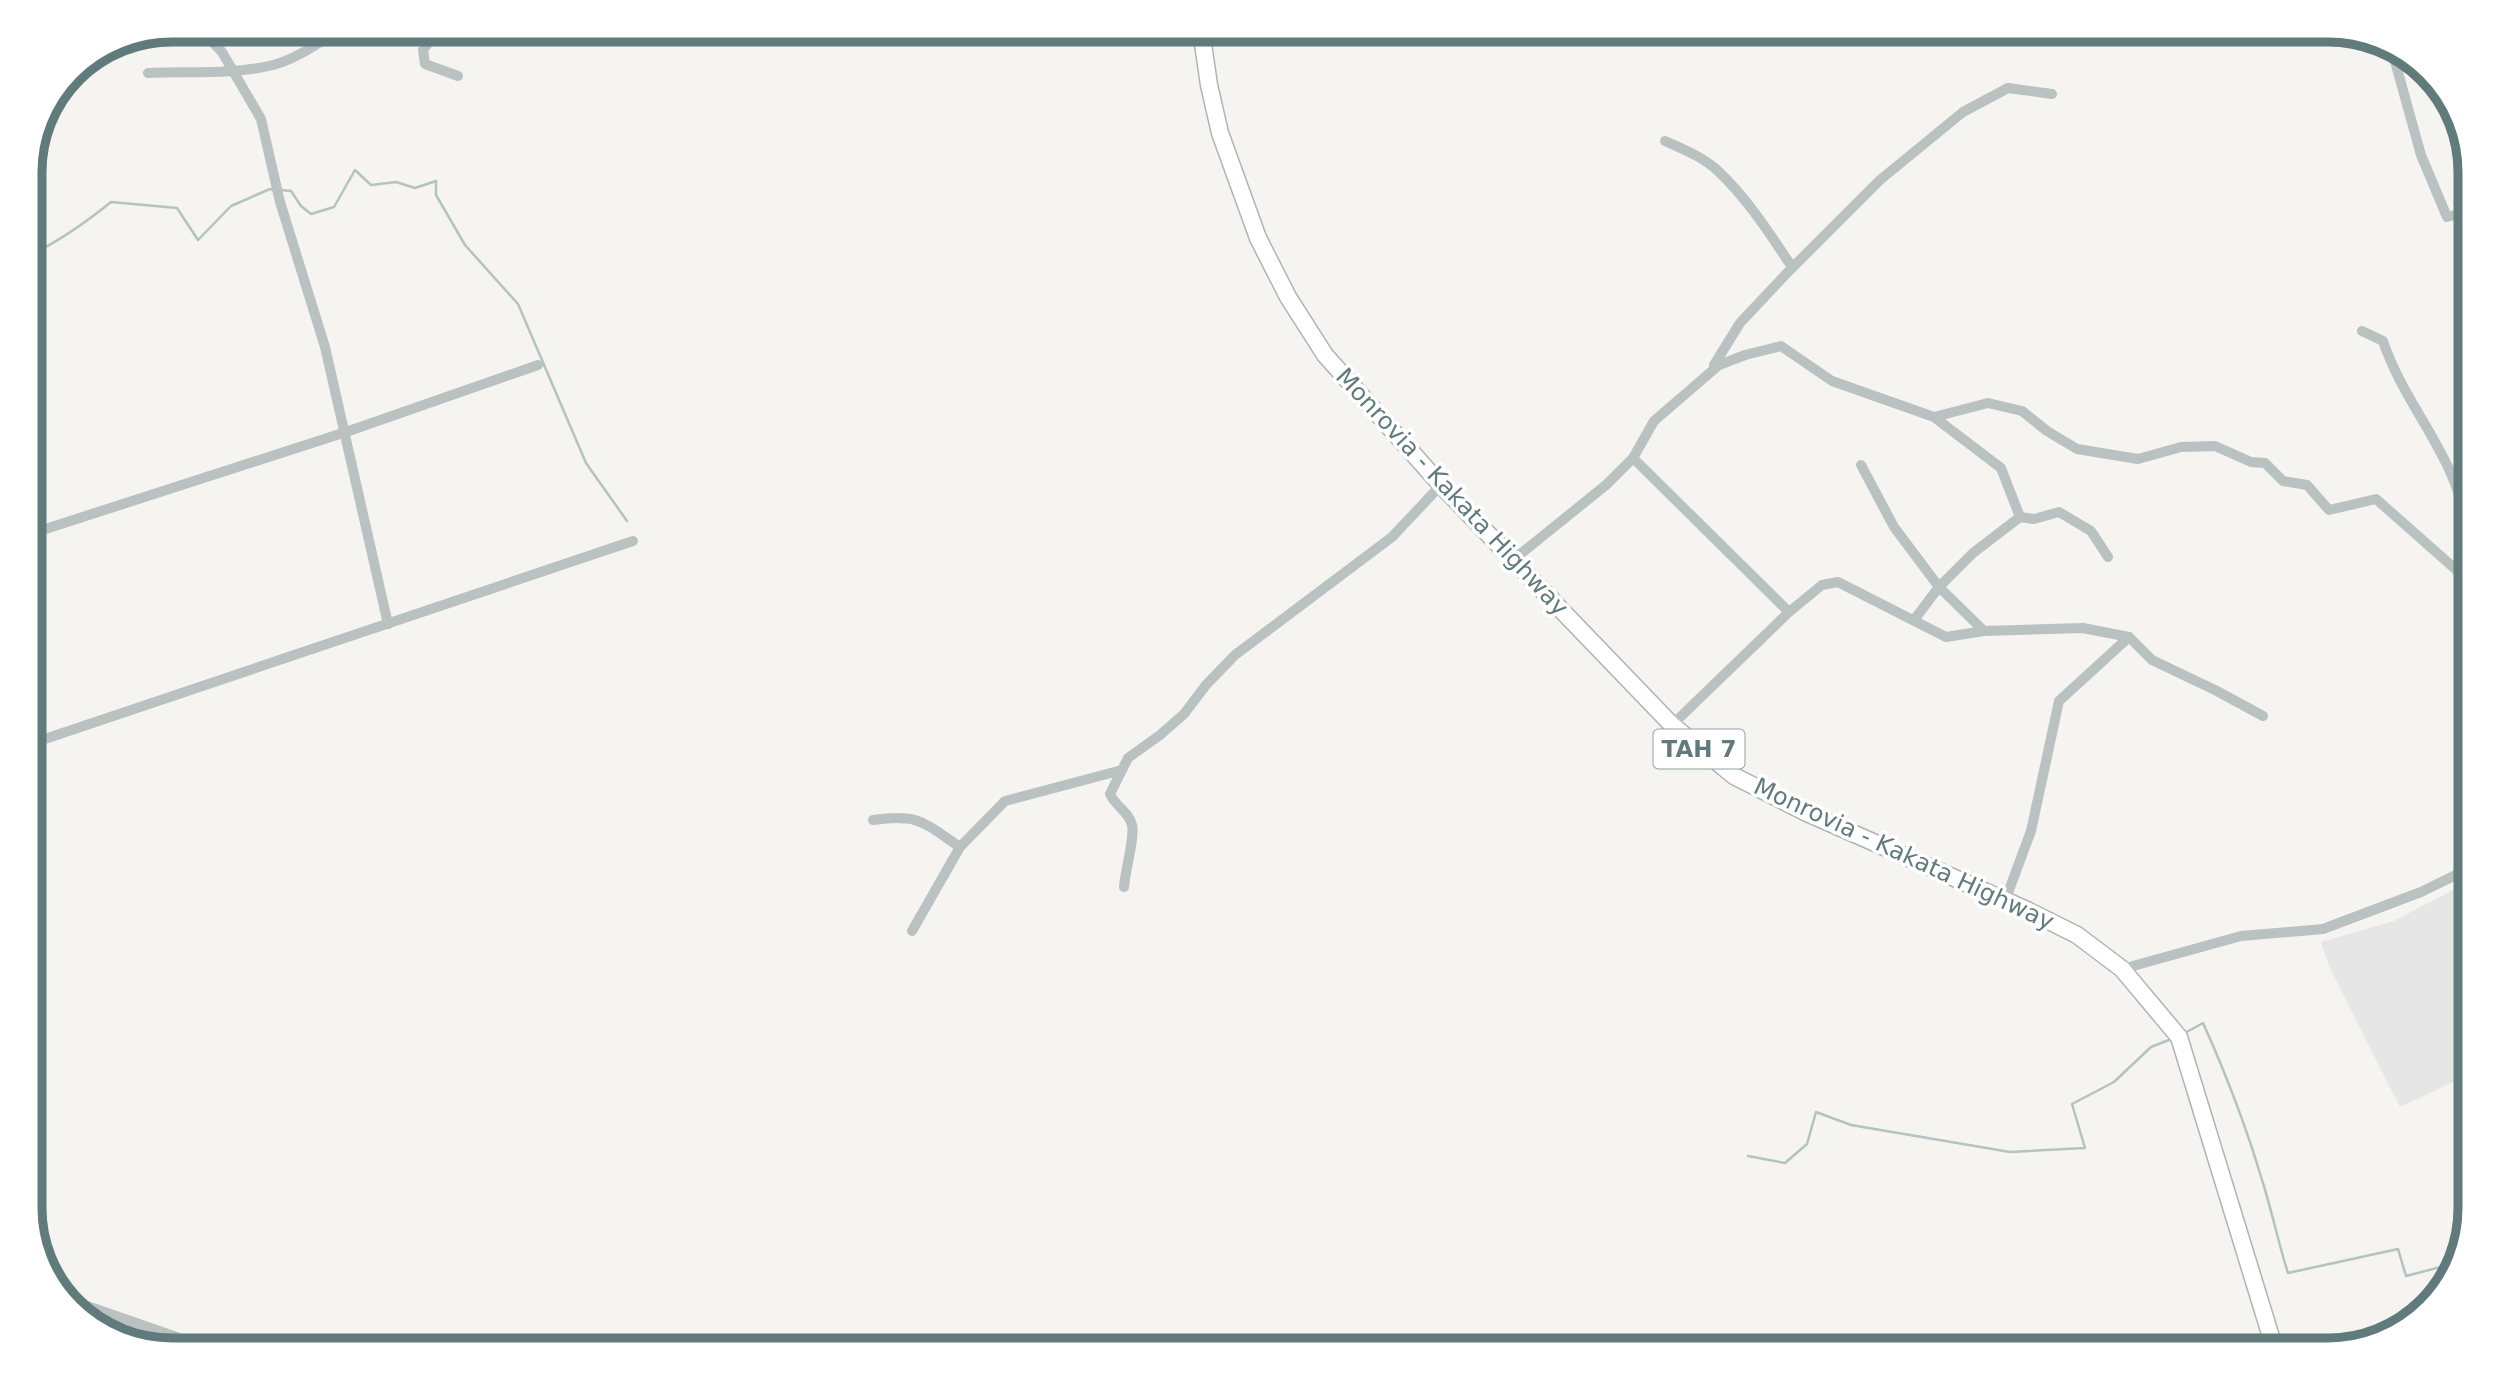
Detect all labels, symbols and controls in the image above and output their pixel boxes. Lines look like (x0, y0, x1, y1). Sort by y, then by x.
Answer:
street label: Monrovia - Kakata Highway (1330, 363, 1574, 621)
road number: TAH 7 (1654, 730, 1744, 768)
street label: Monrovia - Kakata Highway (1750, 772, 2058, 936)

